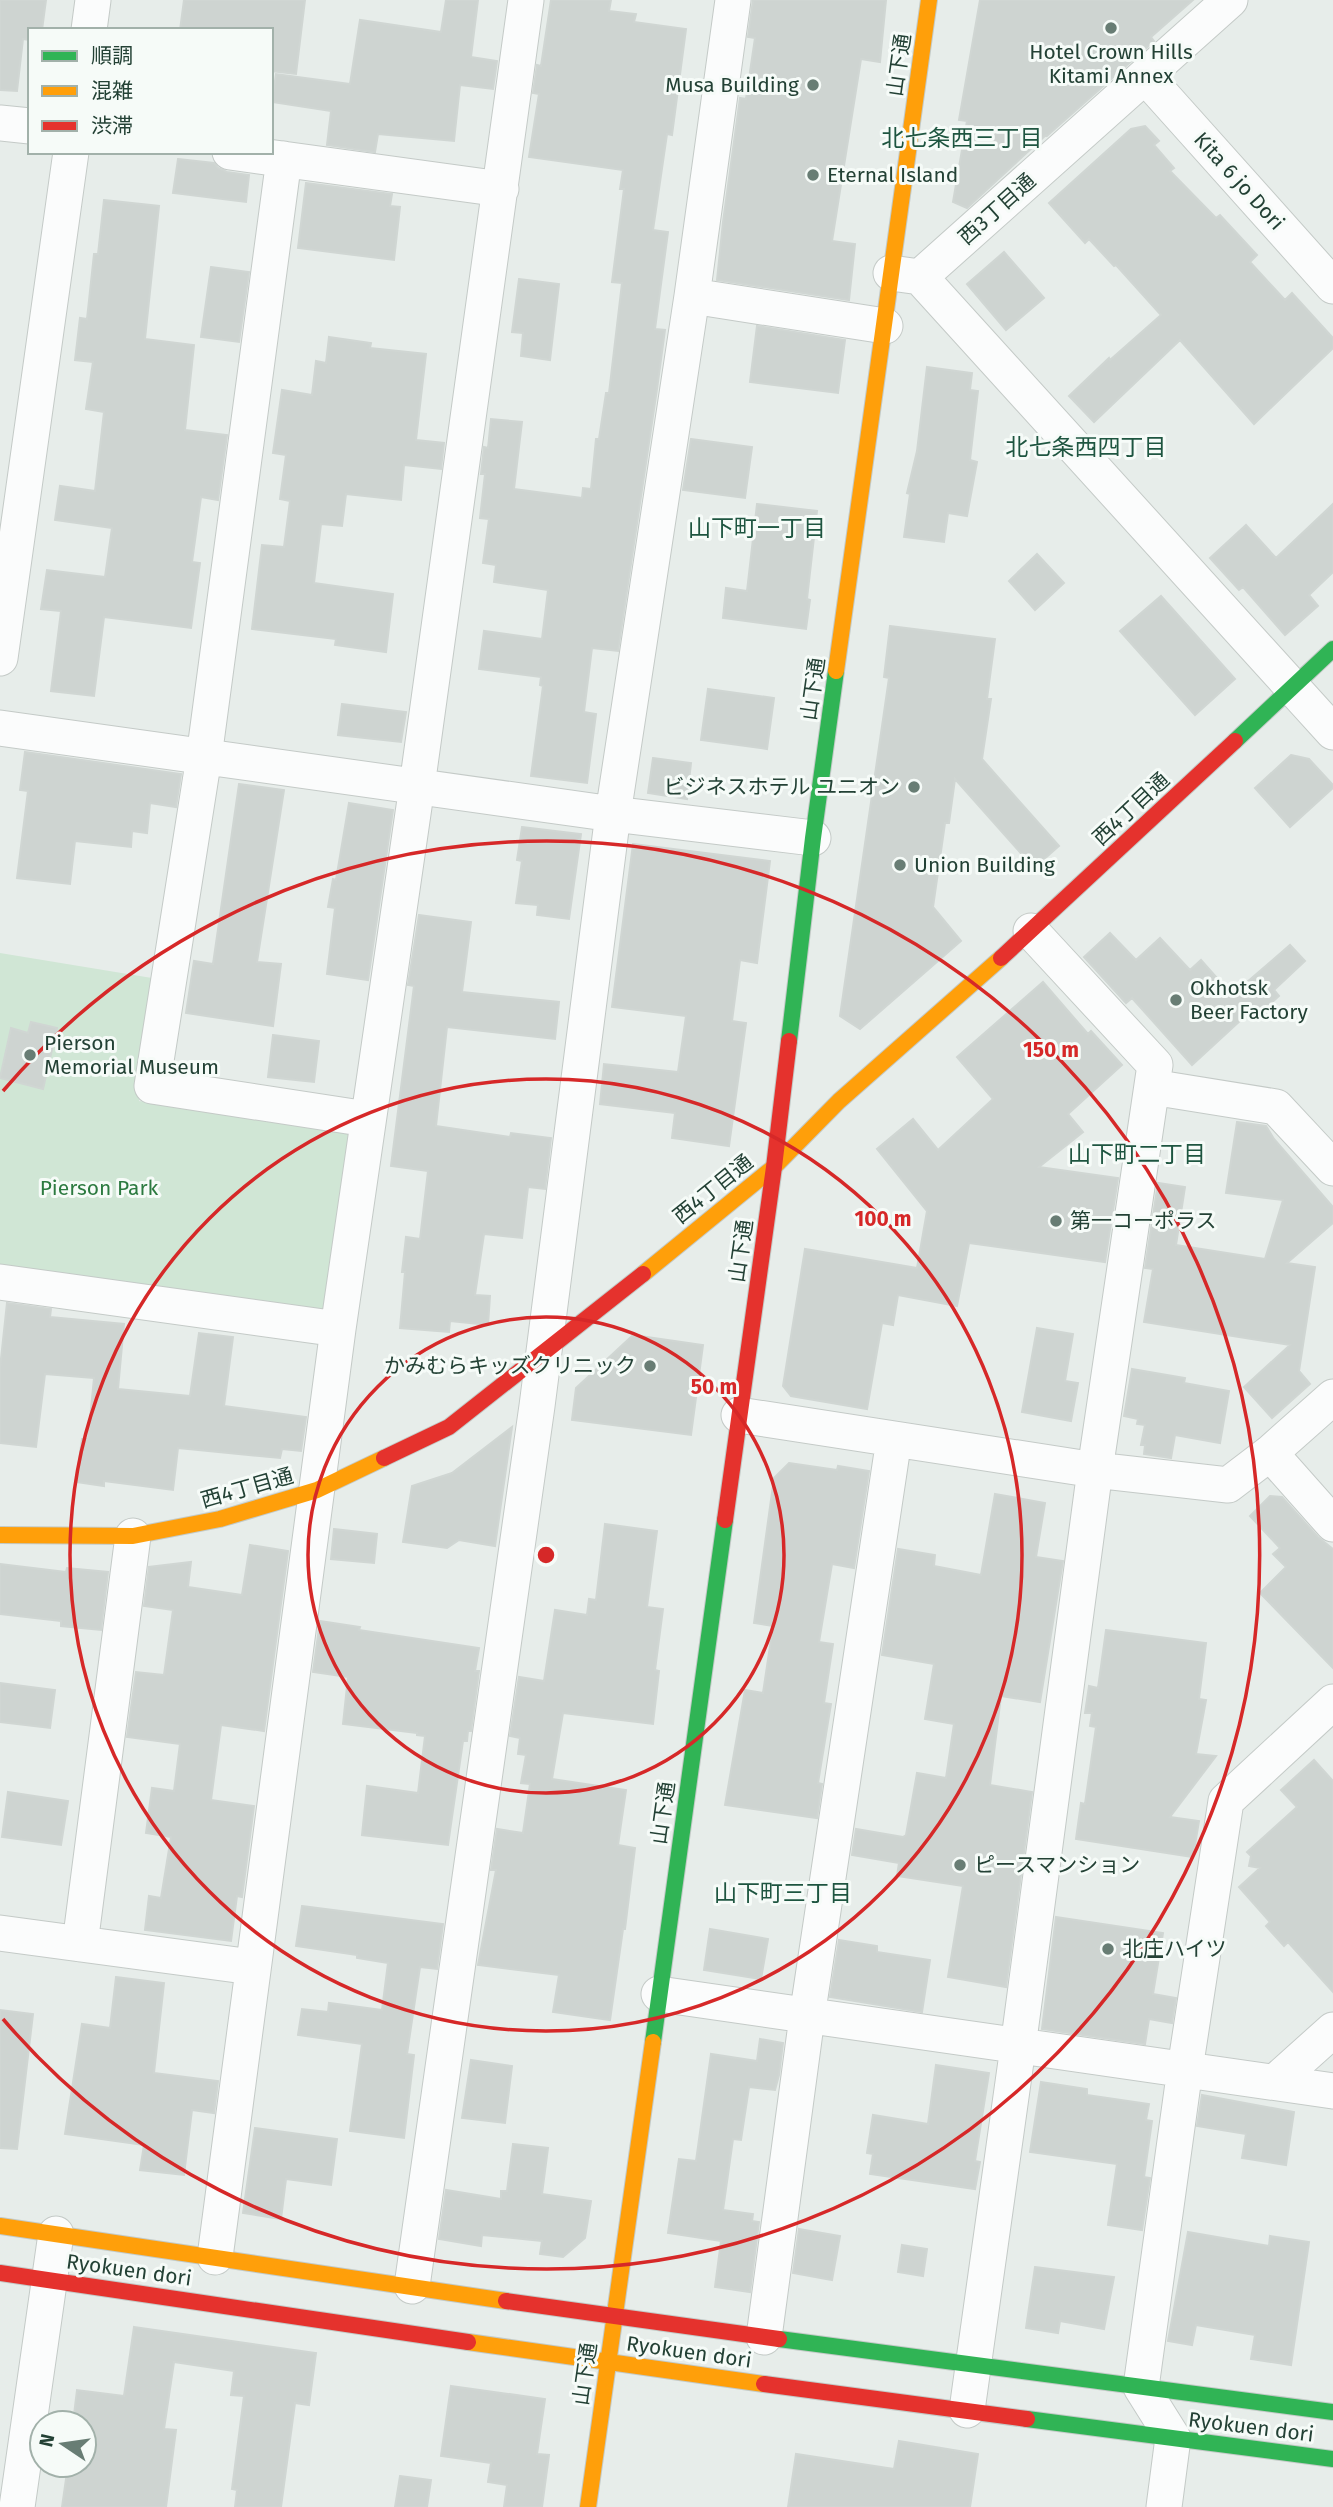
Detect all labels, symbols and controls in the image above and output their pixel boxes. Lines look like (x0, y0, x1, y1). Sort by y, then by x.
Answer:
marker: Hotel Crown Hills Kitami Annex (1103, 20, 1119, 36)
legend (28, 28, 273, 154)
street label: 山下通 (882, 32, 916, 98)
place label: Hotel Crown Hills Kitami Annex (1029, 39, 1193, 89)
text: 順調 (91, 43, 133, 69)
place label: Musa Building (665, 72, 799, 98)
marker: Musa Building (805, 77, 821, 93)
text: 混雑 (91, 78, 133, 104)
text: 渋滞 (91, 113, 133, 139)
district label: 北七条西三丁目 (882, 124, 1043, 152)
street label: Kita 6 jo Dori (1188, 127, 1290, 235)
place label: Eternal Island (827, 162, 958, 188)
marker: Eternal Island (805, 167, 821, 183)
street label: 西3丁目通 (953, 168, 1041, 250)
district label: 北七条西四丁目 (1006, 433, 1167, 461)
district label: 山下町一丁目 (688, 514, 826, 542)
street label: 山下通 (796, 656, 830, 722)
street label: 西4丁目通 (1087, 767, 1175, 851)
place label: ビジネスホテル ユニオン (663, 774, 900, 800)
marker: ビジネスホテル ユニオン (906, 779, 922, 795)
place label: Union Building (914, 852, 1055, 878)
marker: Union Building (892, 857, 908, 873)
place label: Okhotsk Beer Factory (1190, 975, 1308, 1025)
marker: Okhotsk Beer Factory (1168, 992, 1184, 1008)
place label: Pierson Memorial Museum (44, 1030, 219, 1080)
text: 150 m (1023, 1037, 1079, 1063)
marker: Pierson Memorial Museum (22, 1047, 38, 1063)
district label: 山下町二丁目 (1068, 1140, 1206, 1168)
street label: 西4丁目通 (668, 1149, 758, 1229)
park label: Pierson Park (40, 1175, 159, 1201)
text: 100 m (854, 1206, 912, 1232)
place label: 第一コーポラス (1070, 1208, 1217, 1234)
marker: 第一コーポラス (1048, 1213, 1064, 1229)
street label: 山下通 (724, 1218, 758, 1284)
place label: かみむらキッズクリニック (384, 1353, 636, 1379)
marker: かみむらキッズクリニック (642, 1358, 658, 1374)
text: 50 m (691, 1374, 737, 1400)
street label: 西4丁目通 (198, 1462, 296, 1514)
centre of rings (534, 1543, 558, 1567)
street label: 山下通 (646, 1780, 680, 1846)
place label: ピースマンション (974, 1852, 1140, 1878)
marker: ピースマンション (952, 1857, 968, 1873)
district label: 山下町三丁目 (714, 1879, 852, 1907)
place label: 北庄ハイツ (1122, 1936, 1227, 1962)
marker: 北庄ハイツ (1100, 1941, 1116, 1957)
street label: Ryokuen dori (65, 2248, 193, 2292)
street label: Ryokuen dori (625, 2330, 753, 2374)
street label: 山下通 (568, 2341, 602, 2407)
street label: Ryokuen dori (1187, 2406, 1315, 2448)
north arrow (28, 2409, 98, 2479)
text: N (34, 2432, 60, 2449)

